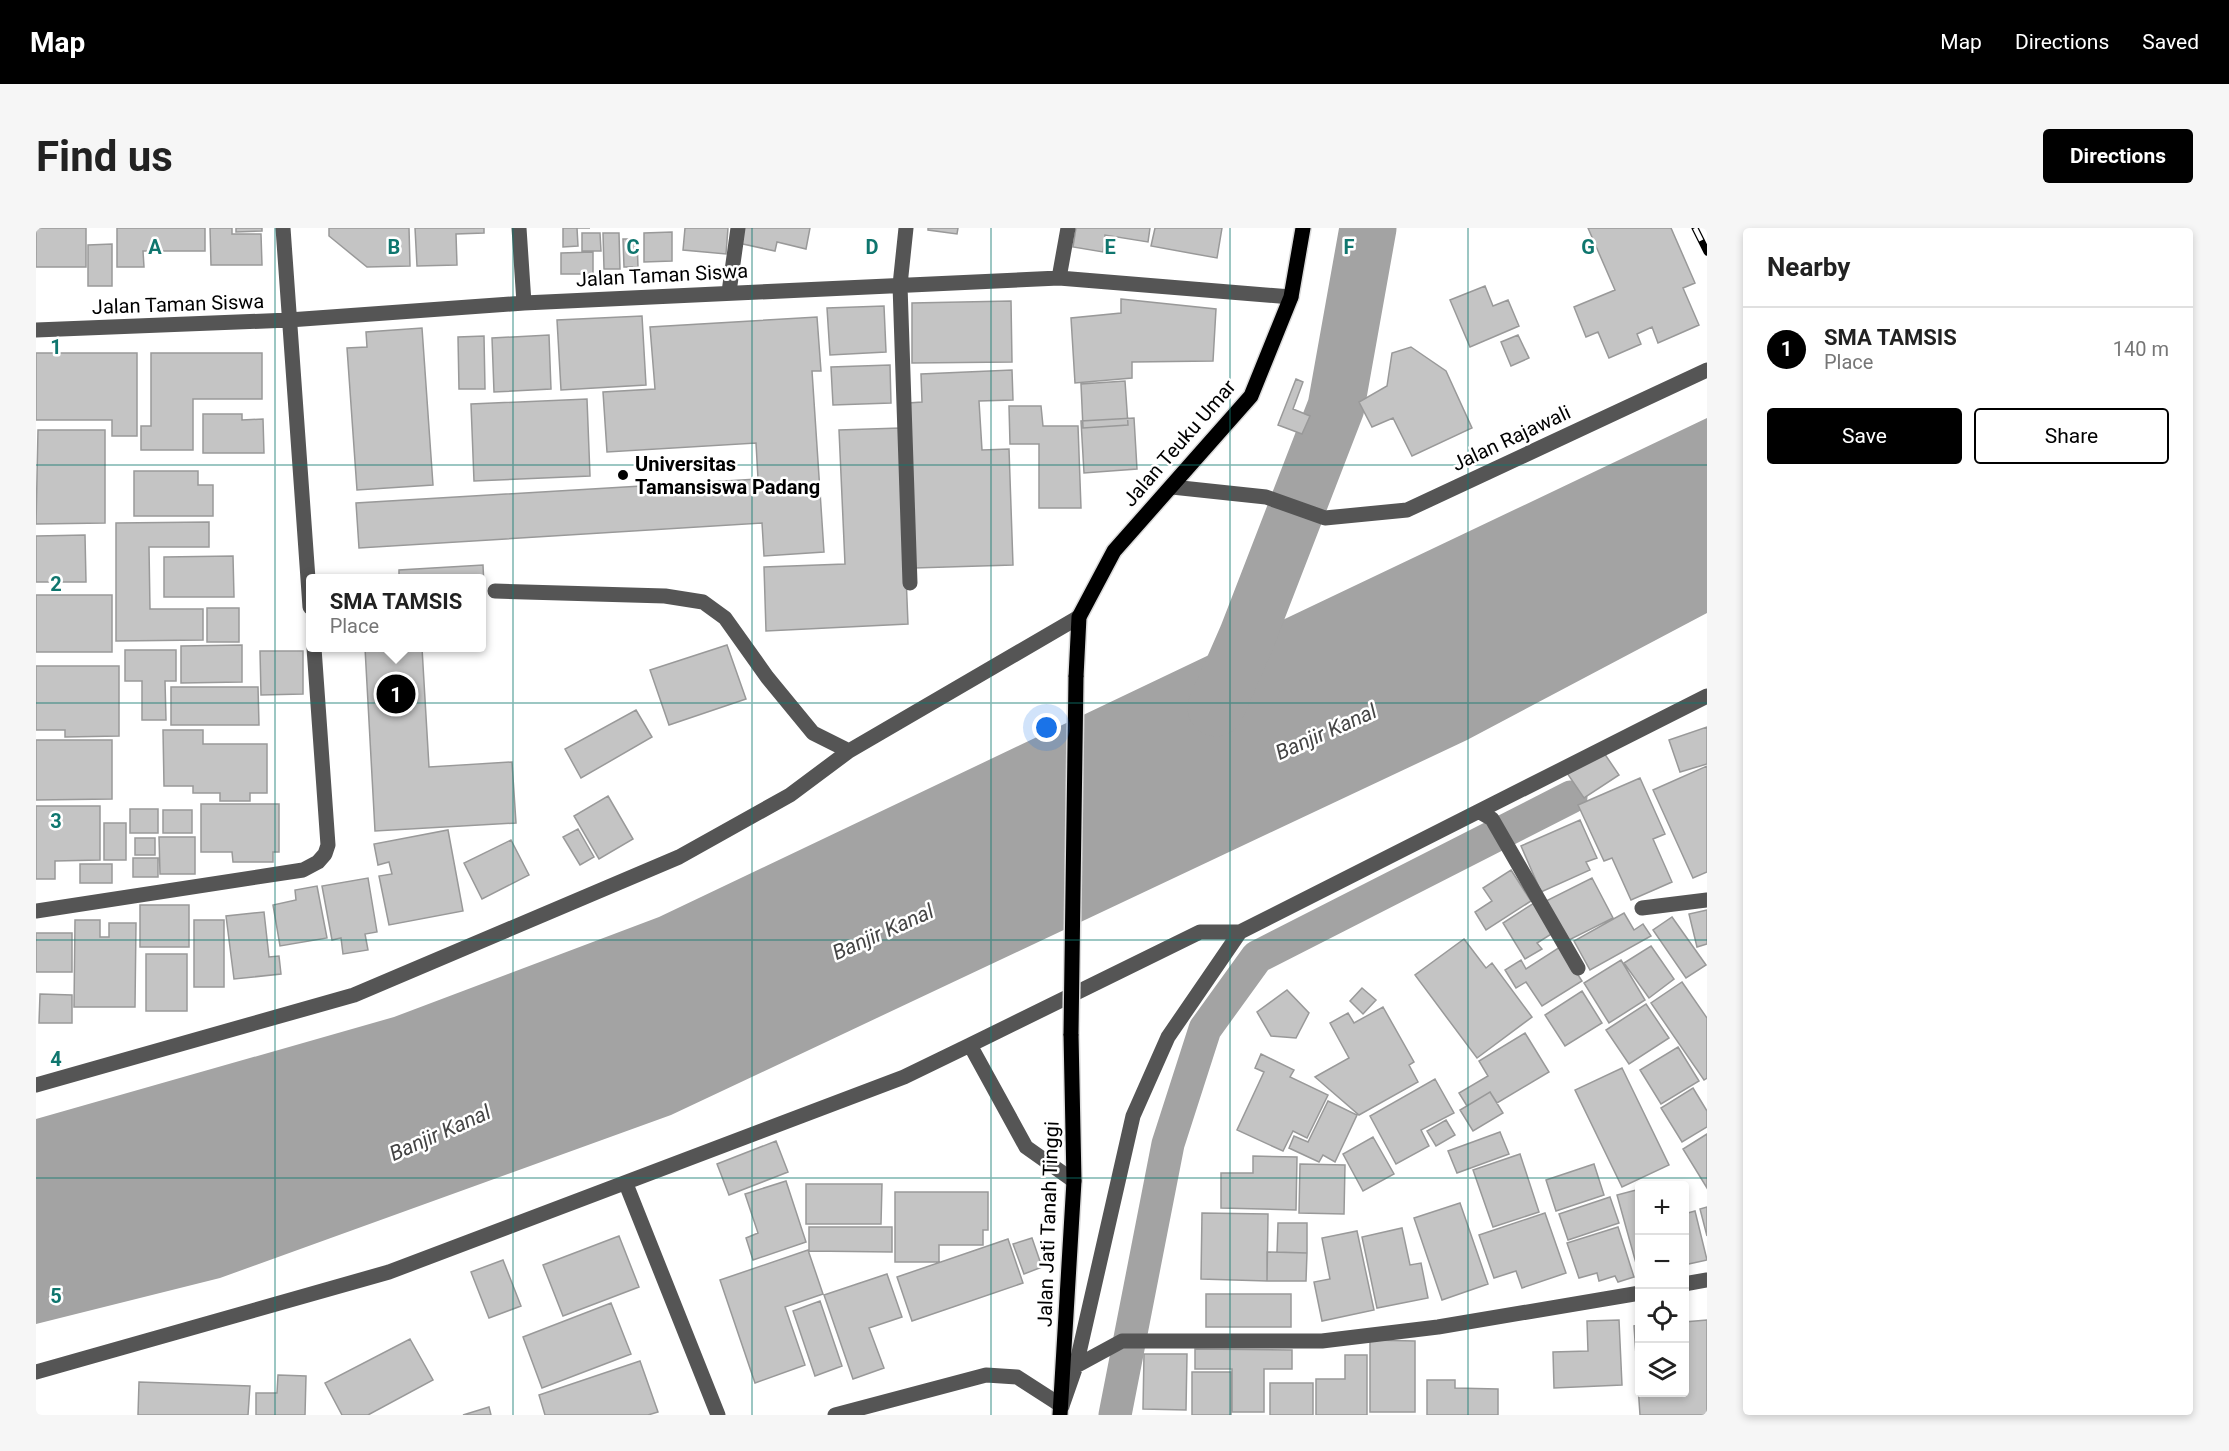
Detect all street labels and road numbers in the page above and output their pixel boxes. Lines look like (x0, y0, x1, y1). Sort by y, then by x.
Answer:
street label: Jalan Taman Siswa (575, 259, 749, 291)
street label: Jalan Taman Siswa (91, 289, 265, 319)
street label: Jalan Teuku Umar (1117, 375, 1241, 511)
street label: Jalan Rajawali (1448, 400, 1574, 476)
street label: Jalan Jati Tanah Tinggi (1032, 1121, 1064, 1327)

